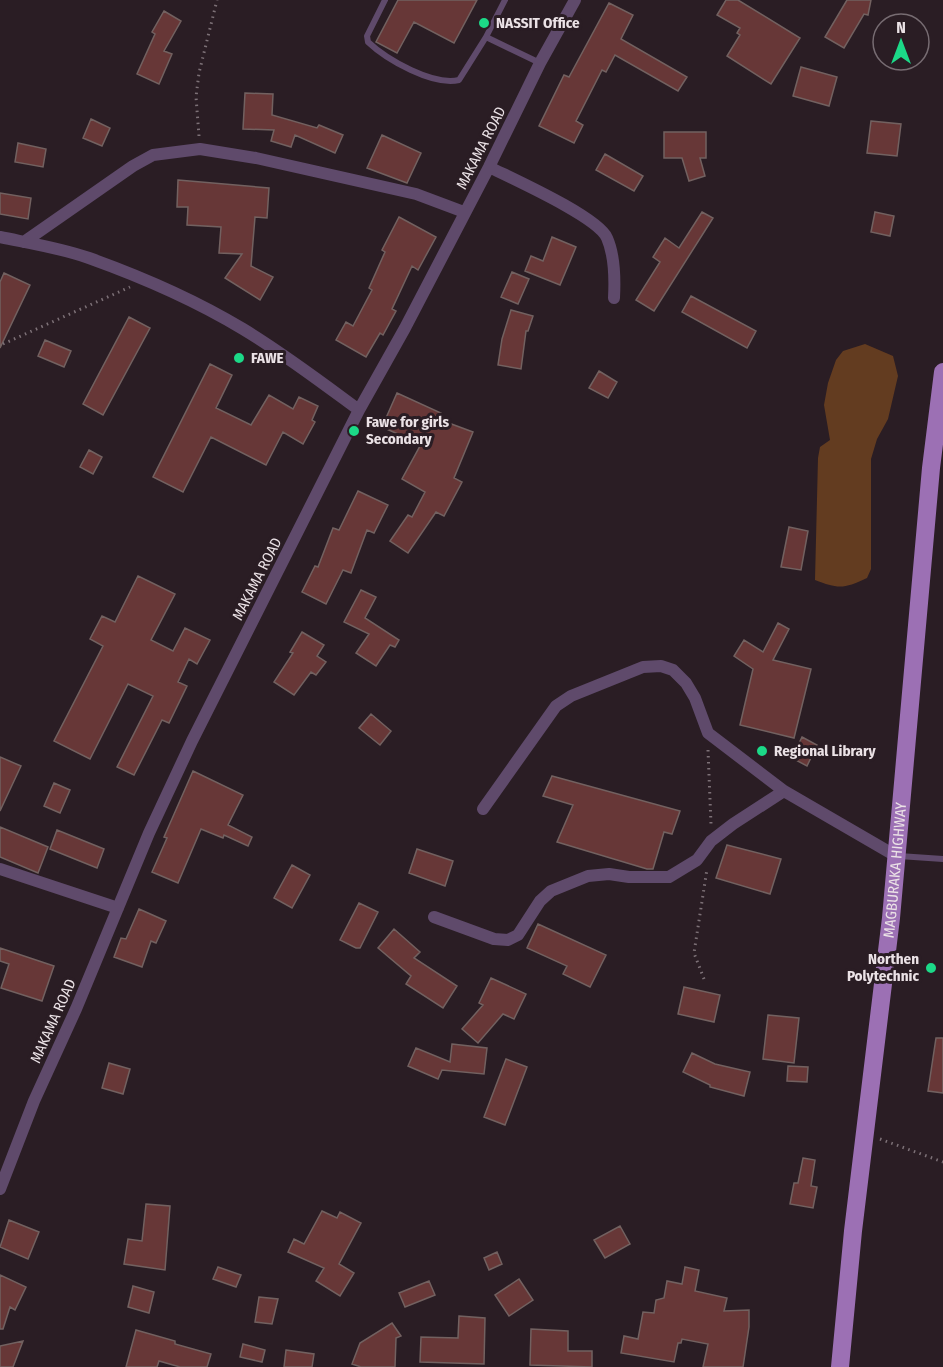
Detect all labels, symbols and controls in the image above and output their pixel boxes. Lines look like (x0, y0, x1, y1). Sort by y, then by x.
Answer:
north arrow (871, 12, 931, 72)
place label: NASSIT Office (496, 14, 580, 32)
marker: NASSIT Office (477, 16, 491, 30)
text: N (896, 18, 906, 37)
street label: MAKAMA ROAD (452, 104, 510, 192)
place label: FAWE (251, 349, 284, 367)
marker: FAWE (232, 351, 246, 365)
place label: Fawe for girls Secondary (366, 413, 449, 448)
marker: Fawe for girls Secondary (347, 424, 361, 438)
street label: MAKAMA ROAD (228, 535, 286, 623)
place label: Regional Library (774, 742, 877, 760)
marker: Regional Library (755, 744, 769, 758)
street label: MAGBURAKA HIGHWAY (880, 801, 910, 939)
place label: Northen Polytechnic (847, 950, 919, 985)
marker: Northen Polytechnic (924, 961, 938, 975)
street label: MAKAMA ROAD (26, 976, 80, 1066)

